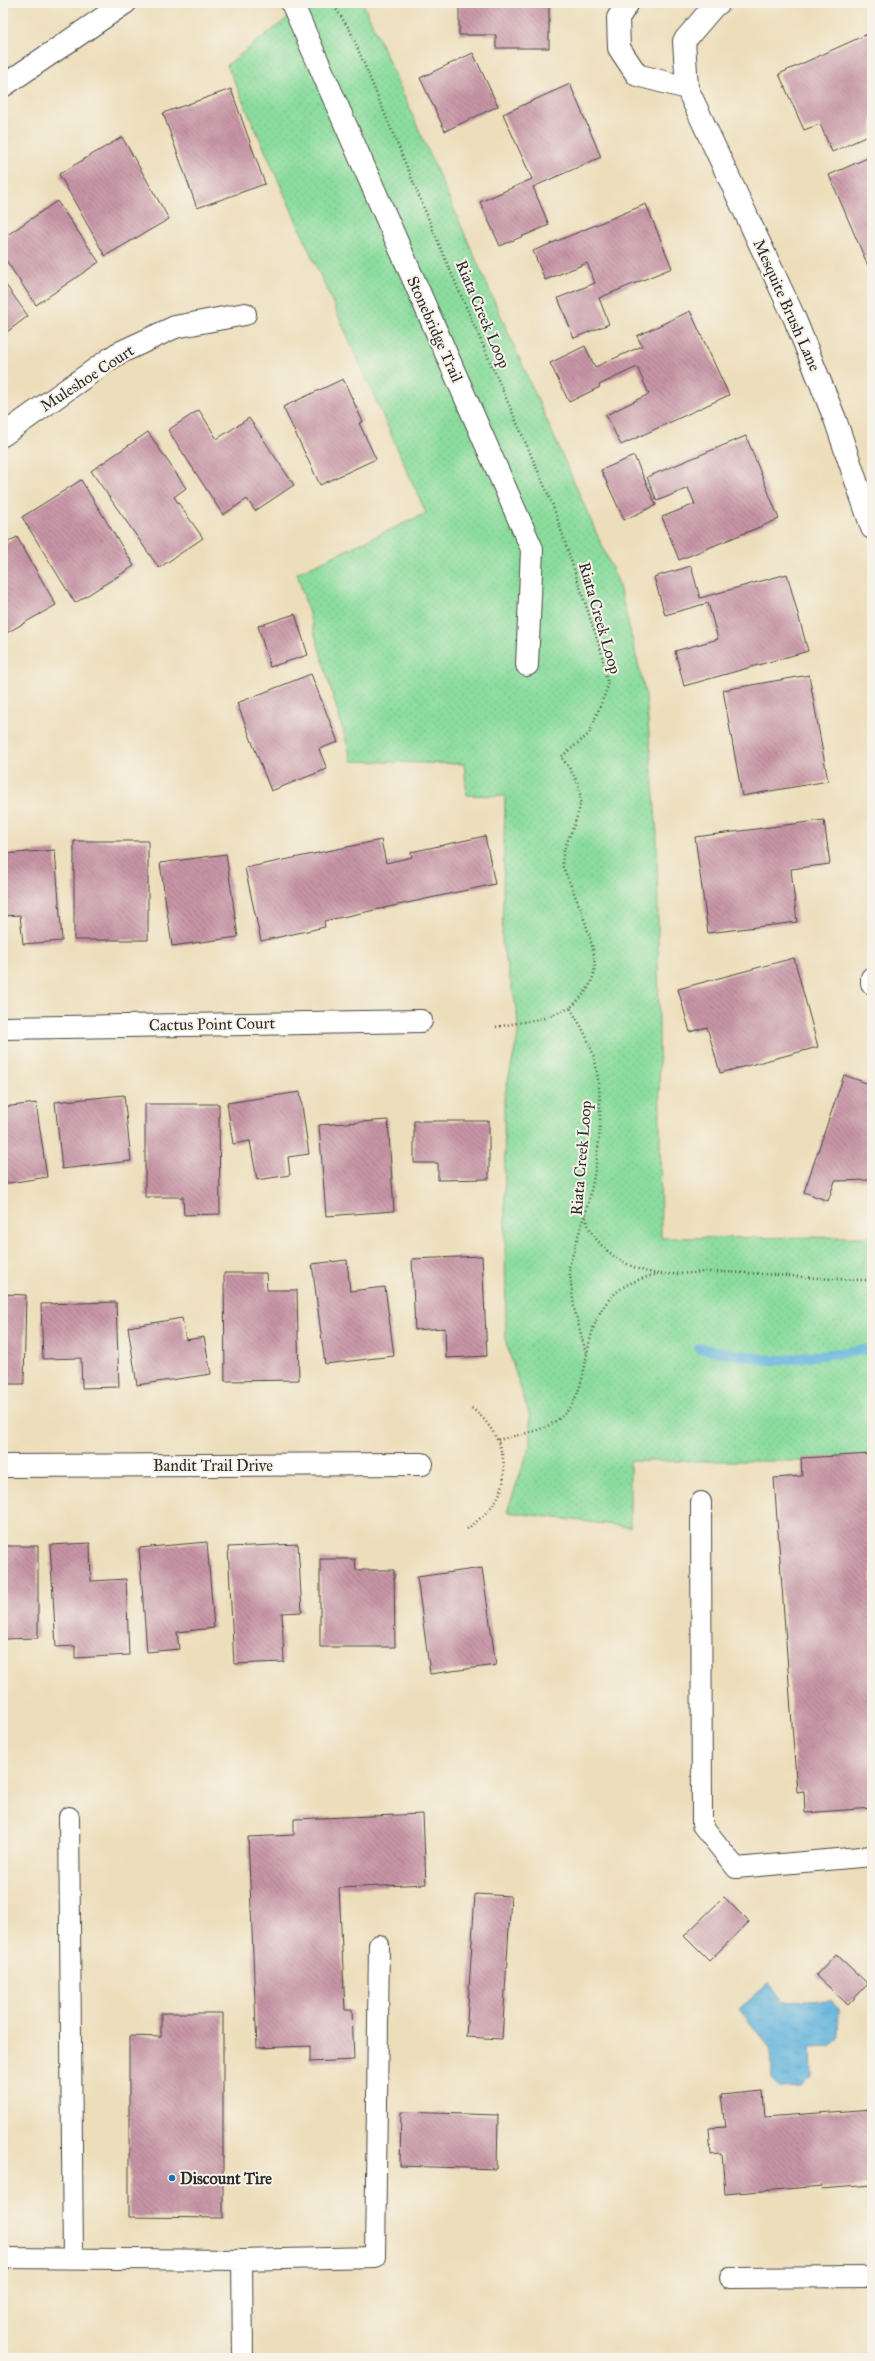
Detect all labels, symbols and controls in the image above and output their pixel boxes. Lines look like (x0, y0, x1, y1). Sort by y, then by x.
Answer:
street label: Mesquite Brush Lane (748, 236, 825, 375)
street label: Riata Creek Loop (452, 257, 514, 371)
street label: Stonebridge Trail (402, 273, 467, 386)
street label: Muleshoe Court (37, 340, 138, 415)
street label: Riata Creek Loop (575, 560, 625, 676)
street label: Cactus Point Court (149, 1013, 276, 1035)
street label: Riata Creek Loop (567, 1100, 595, 1216)
street label: Bandit Trail Drive (153, 1456, 273, 1475)
place label: Discount Tire (180, 2169, 272, 2188)
marker: Discount Tire (167, 2173, 177, 2183)

